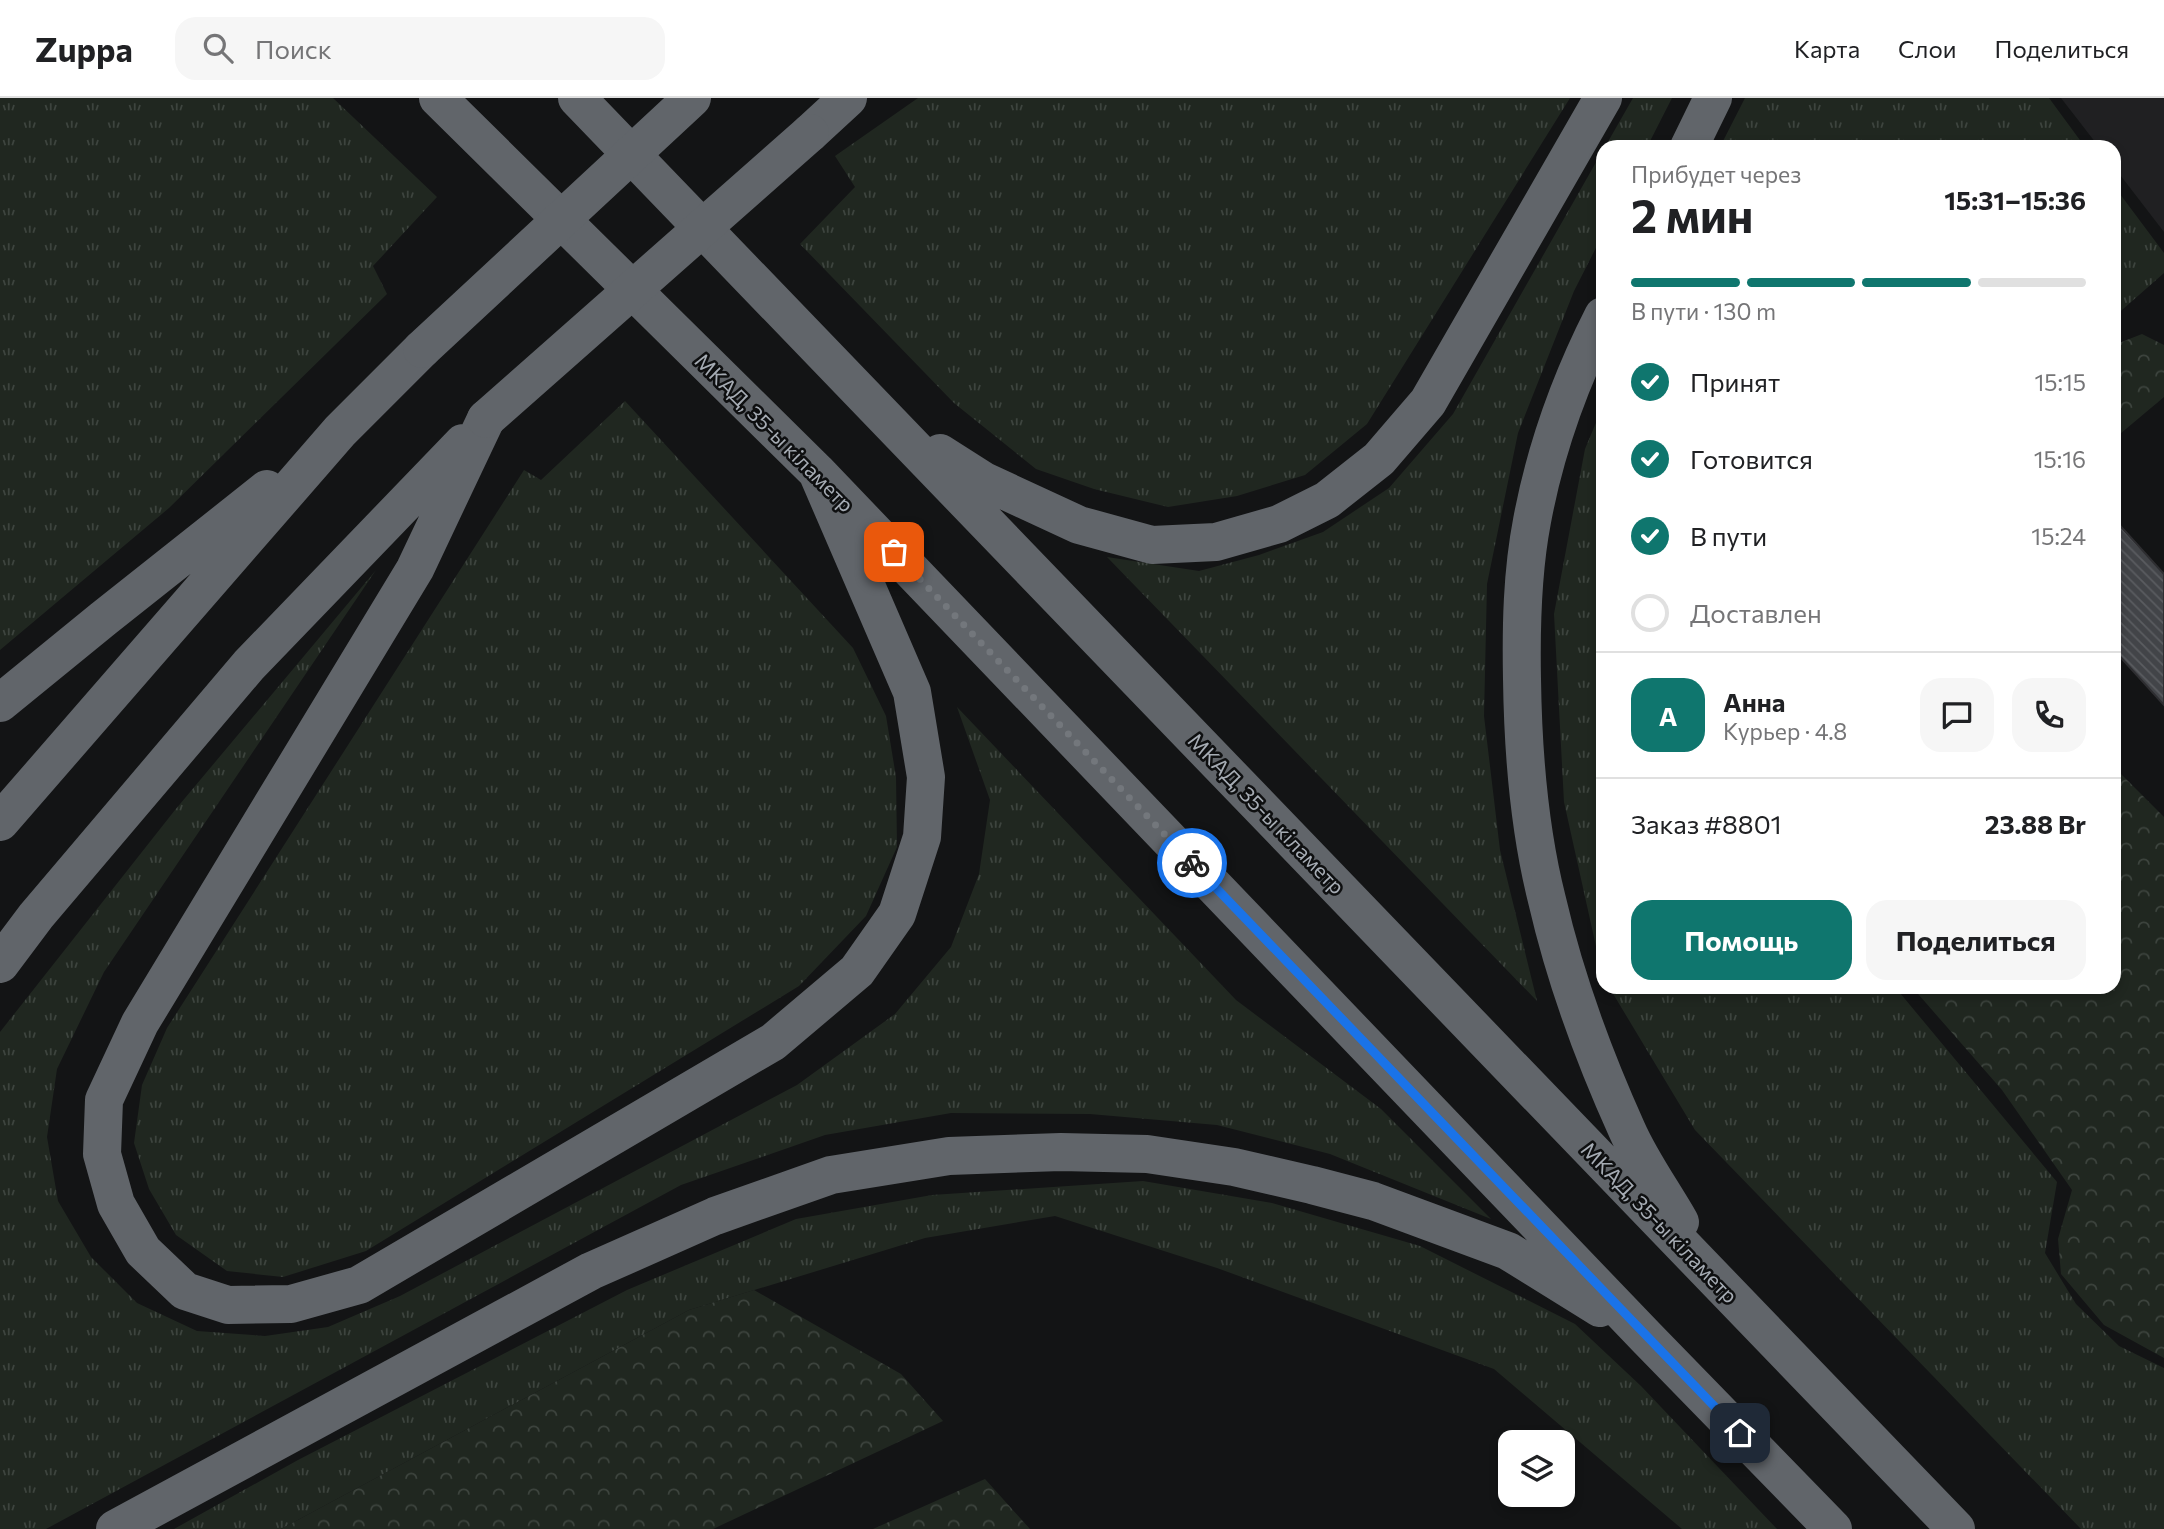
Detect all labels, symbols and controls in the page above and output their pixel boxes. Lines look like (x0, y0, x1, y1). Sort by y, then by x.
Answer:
search box (175, 17, 665, 80)
text: Zuppa (35, 28, 133, 69)
icon: search (199, 29, 237, 67)
text: Поиск (255, 33, 332, 64)
text: Карта (1794, 34, 1860, 63)
text: Слои (1898, 34, 1956, 63)
text: Поделиться (1994, 34, 2129, 63)
text: Прибудет через (1631, 160, 1801, 188)
text: 15:31–15:36 (1944, 184, 2086, 215)
text: 2 мин (1631, 186, 1753, 242)
text: В пути · 130 m (1631, 297, 1776, 325)
street label: МКАД, 35-ы кіламетр (691, 348, 859, 516)
icon: check (1631, 363, 1669, 401)
text: Принят (1690, 366, 1780, 397)
text: 15:15 (2034, 368, 2086, 396)
icon: check (1631, 440, 1669, 478)
text: Готовится (1690, 443, 1813, 474)
text: 15:16 (2034, 445, 2086, 473)
icon: check (1631, 517, 1669, 555)
text: В пути (1690, 520, 1767, 551)
pin (864, 522, 924, 582)
text: 15:24 (2031, 522, 2086, 550)
icon: bag (875, 533, 913, 571)
text: Доставлен (1690, 597, 1822, 628)
button: chat (1920, 678, 1994, 752)
button: phone (2012, 678, 2086, 752)
text: Анна (1723, 686, 1785, 717)
text: А (1659, 700, 1677, 731)
text: Курьер · 4.8 (1723, 717, 1847, 745)
street label: МКАД, 35-ы кіламетр (1184, 727, 1350, 899)
text: Заказ #8801 (1631, 808, 1782, 839)
text: 23.88 Br (1985, 808, 2086, 839)
courier (1157, 828, 1227, 898)
icon: bike (1173, 844, 1211, 882)
button: Помощь (1631, 900, 1852, 980)
button: Поделиться (1866, 900, 2086, 980)
street label: МКАД, 35-ы кіламетр (1577, 1136, 1743, 1308)
pin (1710, 1403, 1770, 1463)
icon: home (1721, 1414, 1759, 1452)
map controls (1498, 1430, 1575, 1507)
button: layers (1498, 1430, 1575, 1507)

